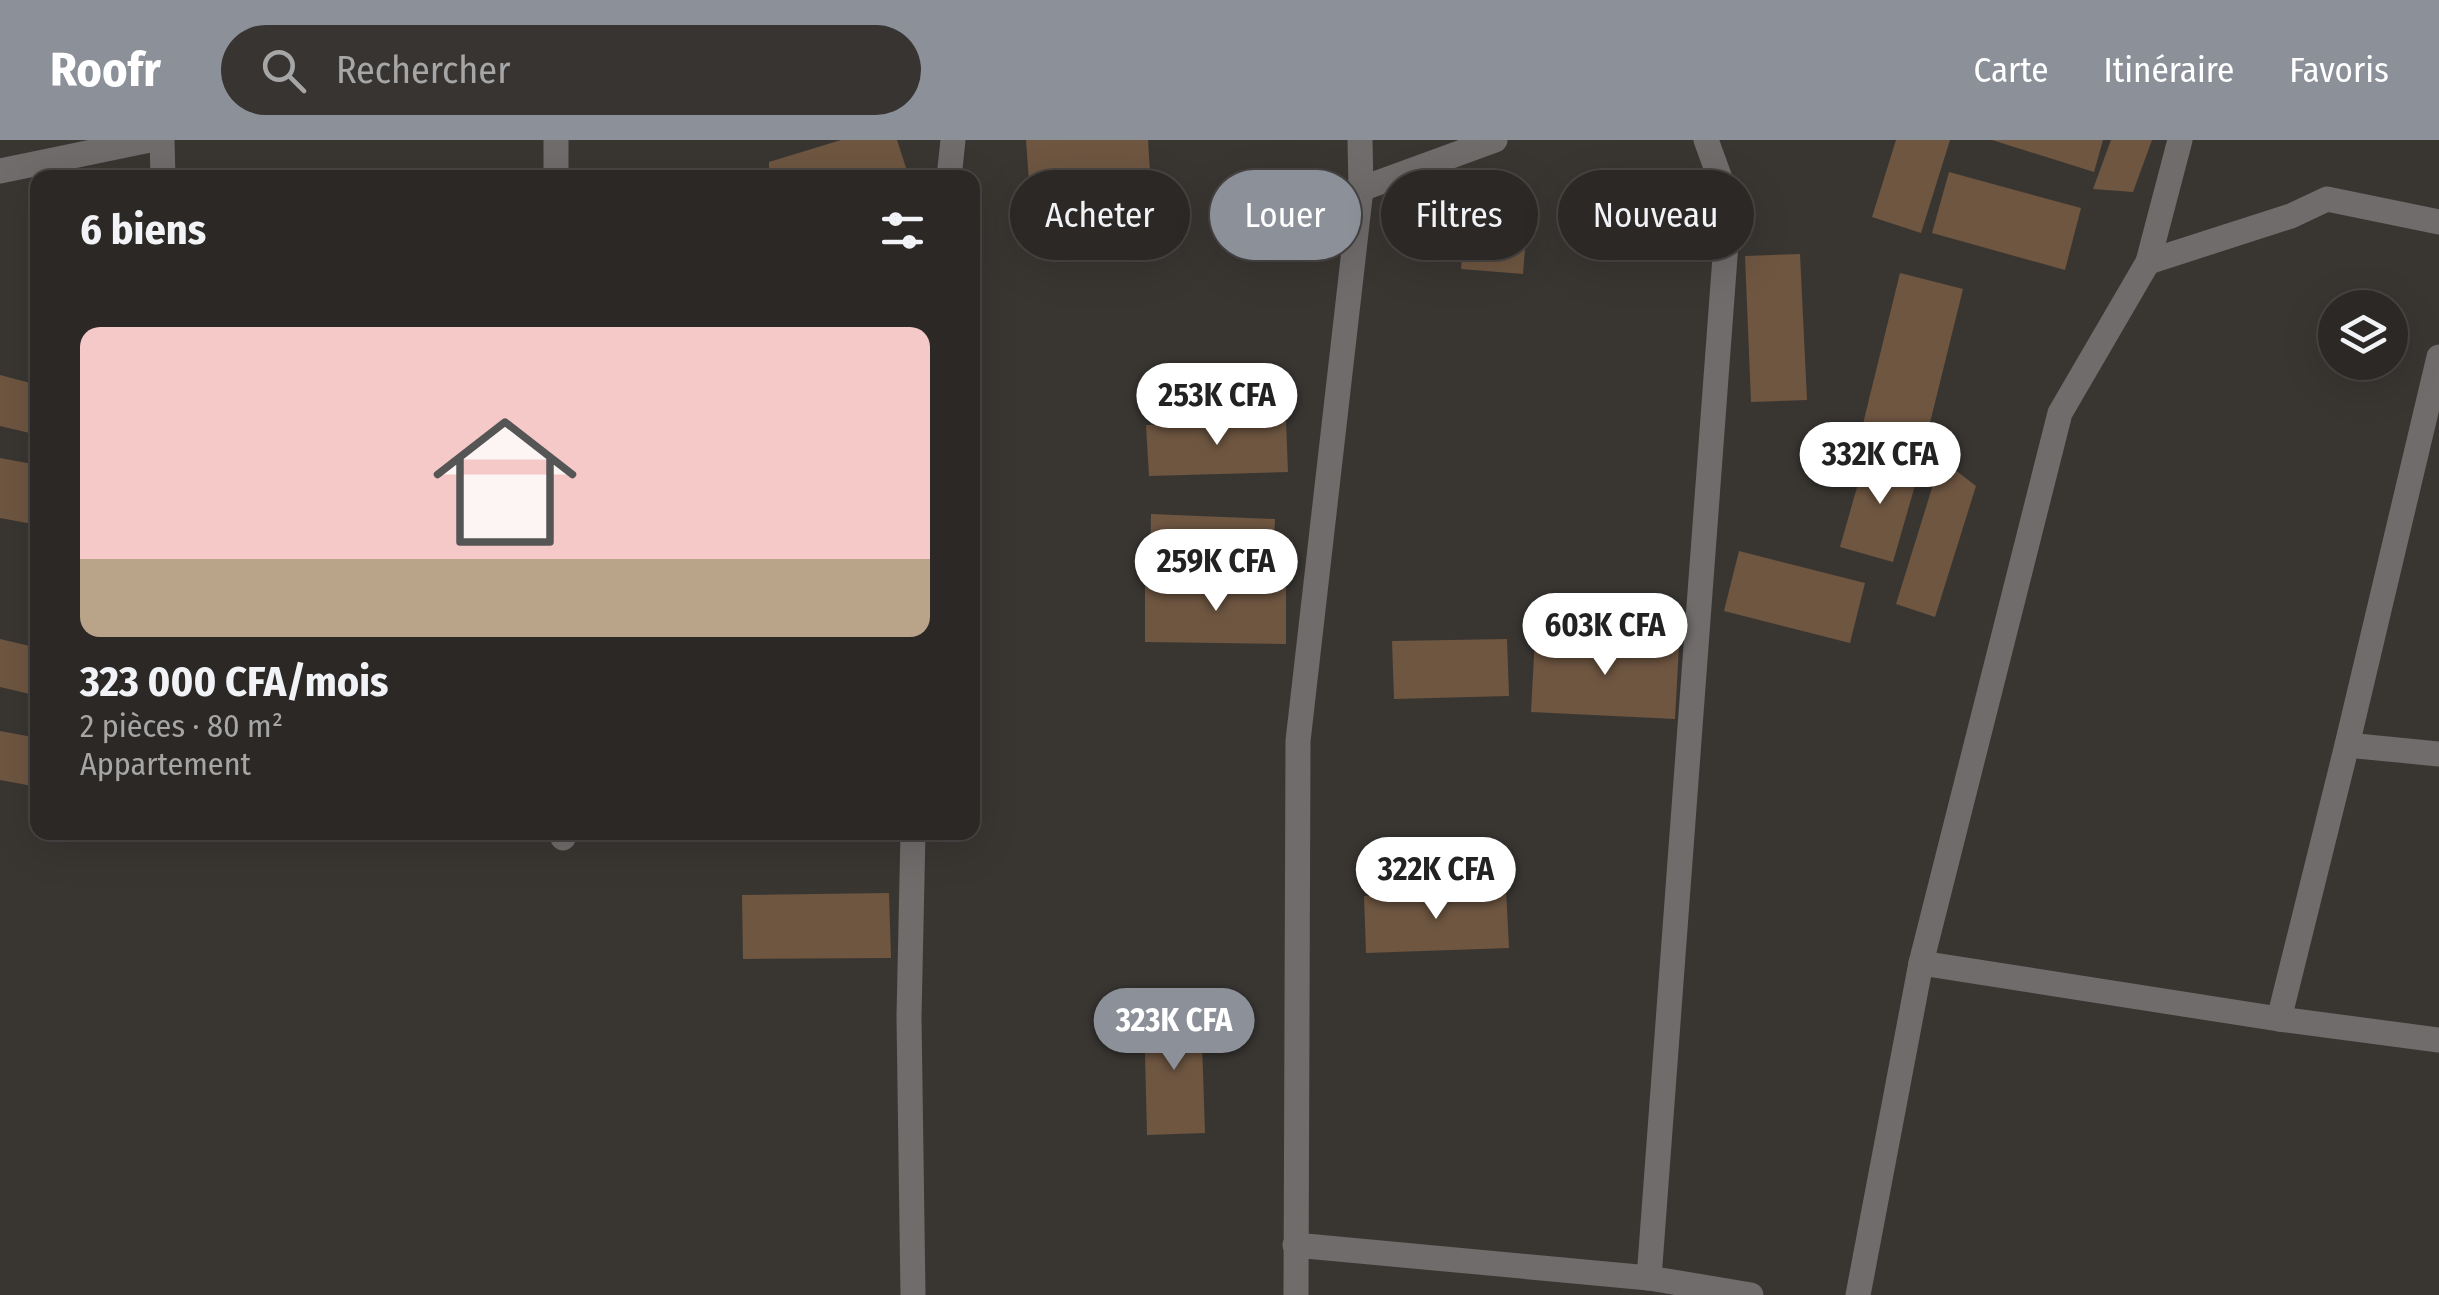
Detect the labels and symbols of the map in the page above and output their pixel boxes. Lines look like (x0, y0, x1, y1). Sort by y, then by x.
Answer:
pin: 253K CFA (1114, 363, 1320, 448)
pin: 332K CFA (1777, 422, 1983, 507)
pin: 259K CFA (1113, 529, 1319, 614)
pin: 603K CFA (1502, 593, 1708, 678)
pin: 322K CFA (1333, 837, 1539, 922)
pin: 323K CFA (1071, 988, 1277, 1073)

